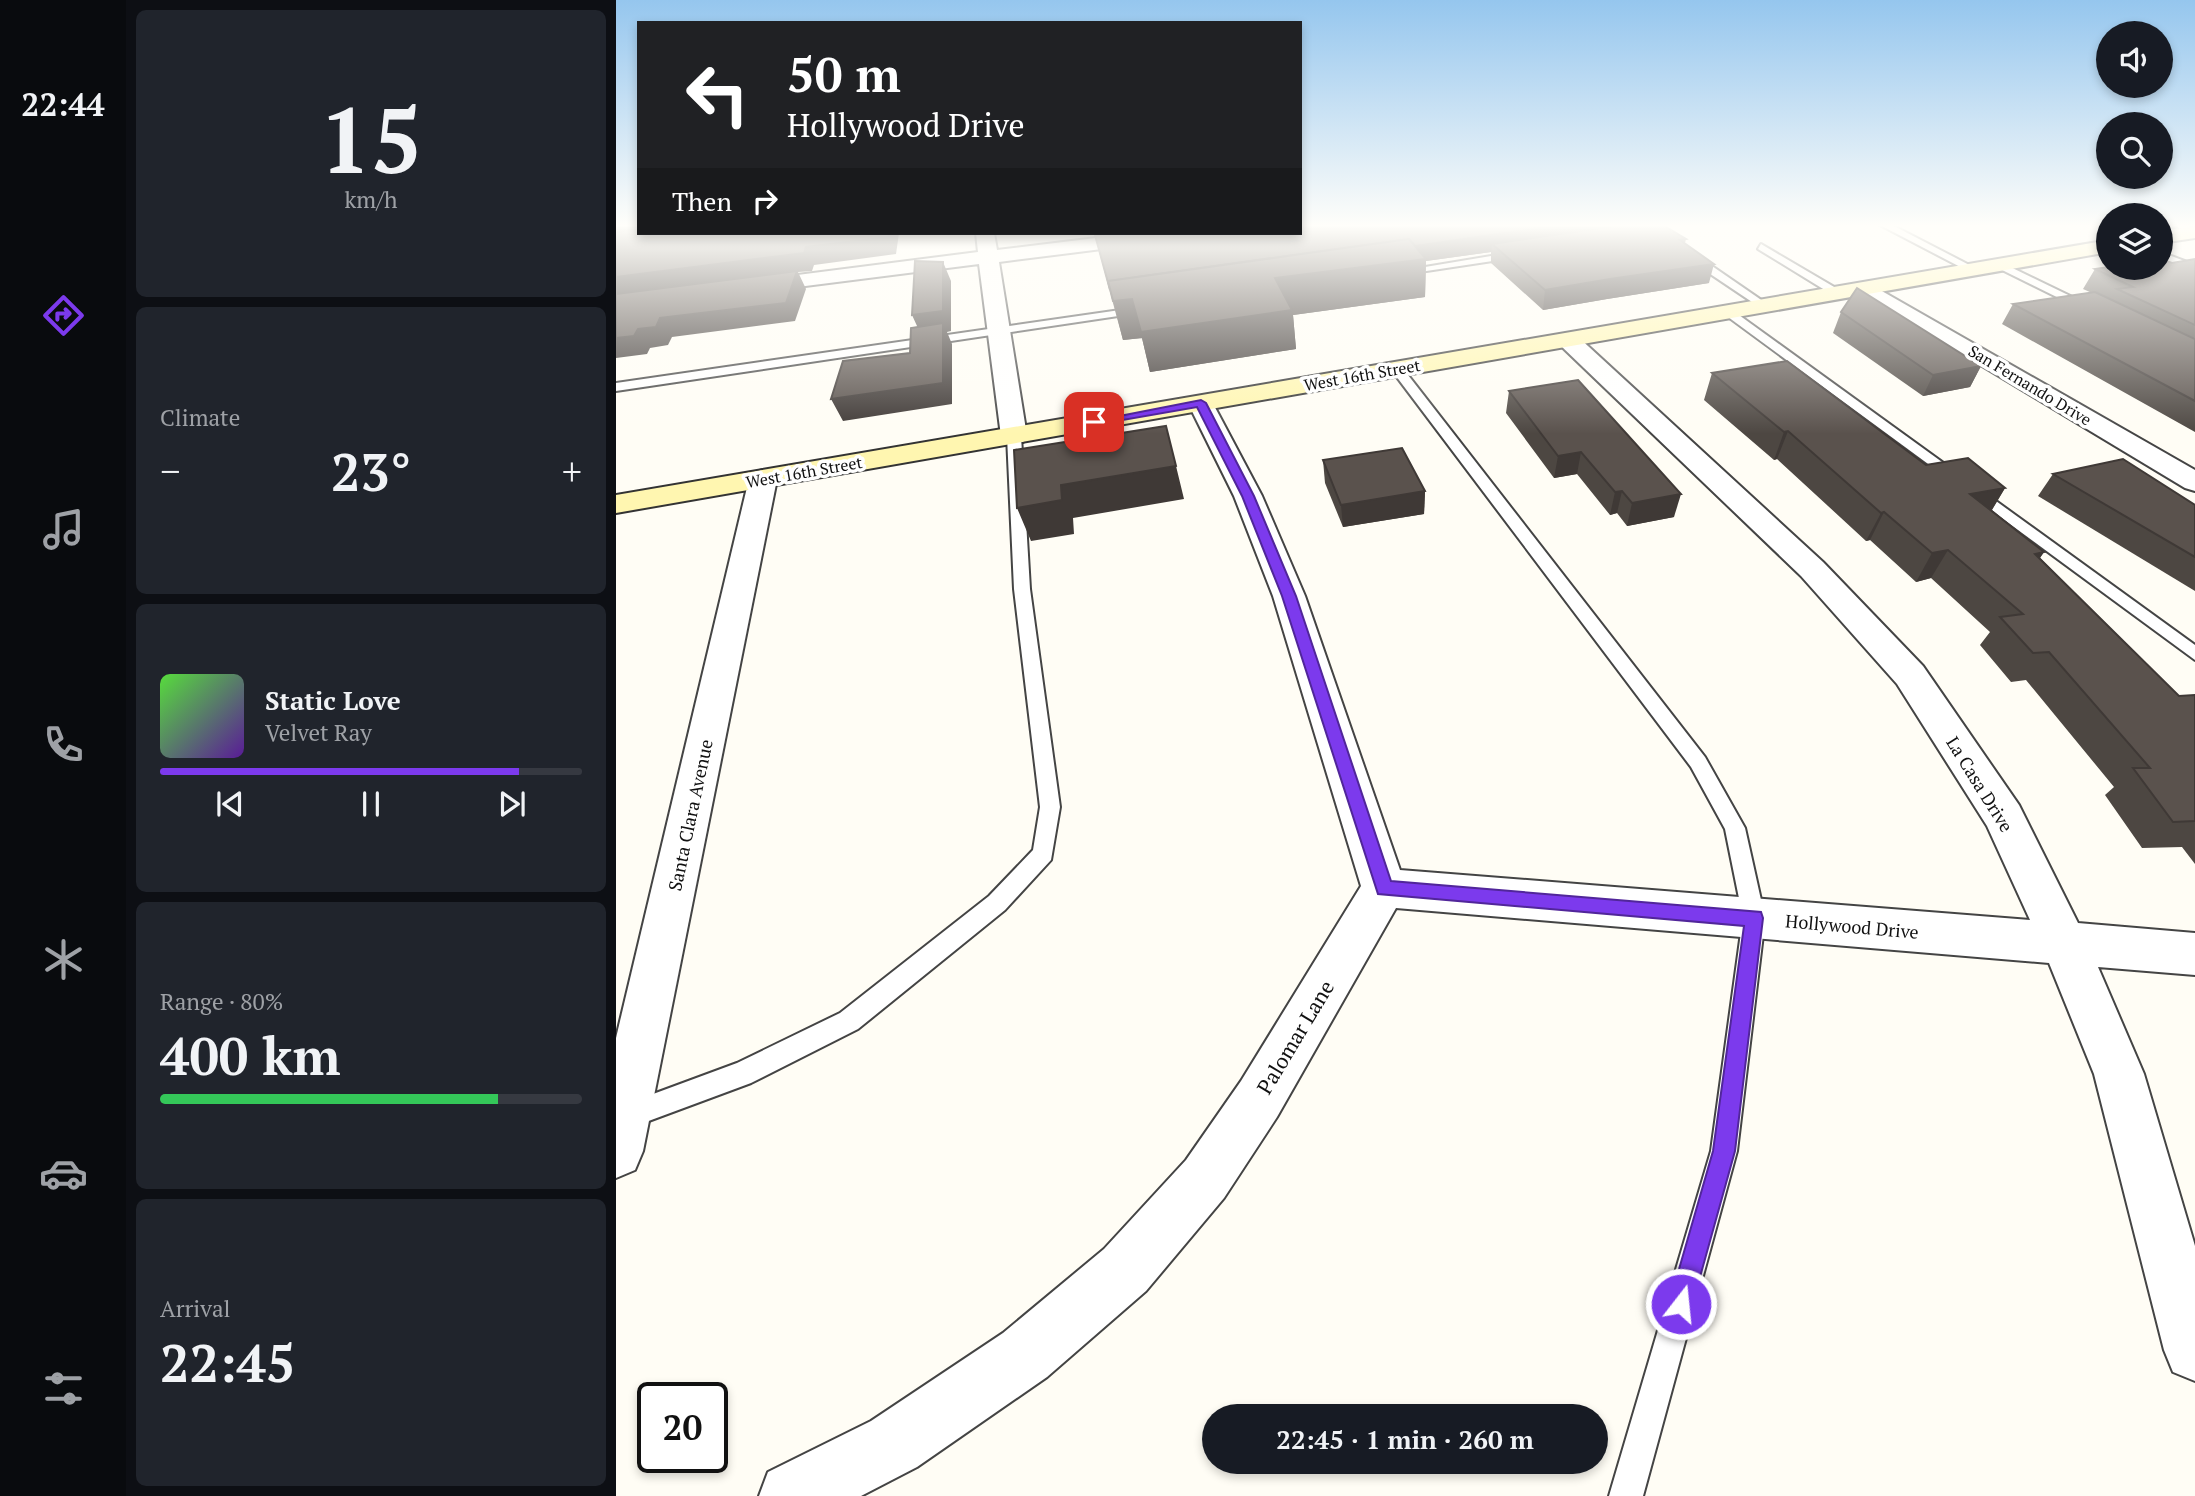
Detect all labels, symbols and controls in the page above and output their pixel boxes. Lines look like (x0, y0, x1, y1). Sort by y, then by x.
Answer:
map controls (2096, 21, 2173, 280)
button: sound (2096, 21, 2173, 98)
text: 50 m (787, 41, 901, 106)
icon: left (672, 49, 763, 140)
text: 15 (320, 78, 422, 199)
text: 22:44 (21, 83, 105, 125)
text: Hollywood Drive (787, 104, 1025, 146)
button: search (2096, 112, 2173, 189)
icon: right (746, 182, 784, 220)
text: km/h (344, 184, 398, 215)
text: Then (672, 184, 732, 218)
button: layers (2096, 203, 2173, 280)
icon: directions (39, 291, 88, 340)
street label: San Fernando Drive (1964, 340, 2096, 430)
street label: West 16th Street (1302, 354, 1422, 396)
pin (1064, 392, 1124, 452)
text: Climate (160, 402, 240, 433)
icon: arrive (1075, 403, 1113, 441)
text: 23° (331, 437, 411, 506)
text: − (160, 446, 180, 496)
text: + (562, 446, 582, 496)
street label: West 16th Street (744, 451, 864, 493)
icon: music (39, 505, 88, 554)
text: Static Love (265, 683, 401, 717)
text: Velvet Ray (265, 717, 372, 748)
icon: phone (39, 720, 88, 769)
street label: La Casa Drive (1941, 732, 2019, 836)
street label: Santa Clara Avenue (662, 737, 718, 893)
icon: previous (211, 785, 249, 823)
icon: pause (352, 785, 390, 823)
icon: next (493, 785, 531, 823)
street label: Hollywood Drive (1784, 908, 1920, 944)
icon: climate (39, 935, 88, 984)
street label: Palomar Lane (1250, 975, 1340, 1099)
text: Range · 80% (160, 986, 283, 1017)
text: 400 km (160, 1021, 341, 1090)
icon: car (39, 1149, 88, 1198)
position arrow (1644, 1267, 1718, 1341)
text: Arrival (160, 1293, 231, 1324)
text: 22:45 (160, 1328, 295, 1397)
icon: filters (39, 1364, 88, 1413)
speed limit sign: 20 (637, 1382, 728, 1473)
text: 22:45 · 1 min · 260 m (1276, 1422, 1534, 1456)

